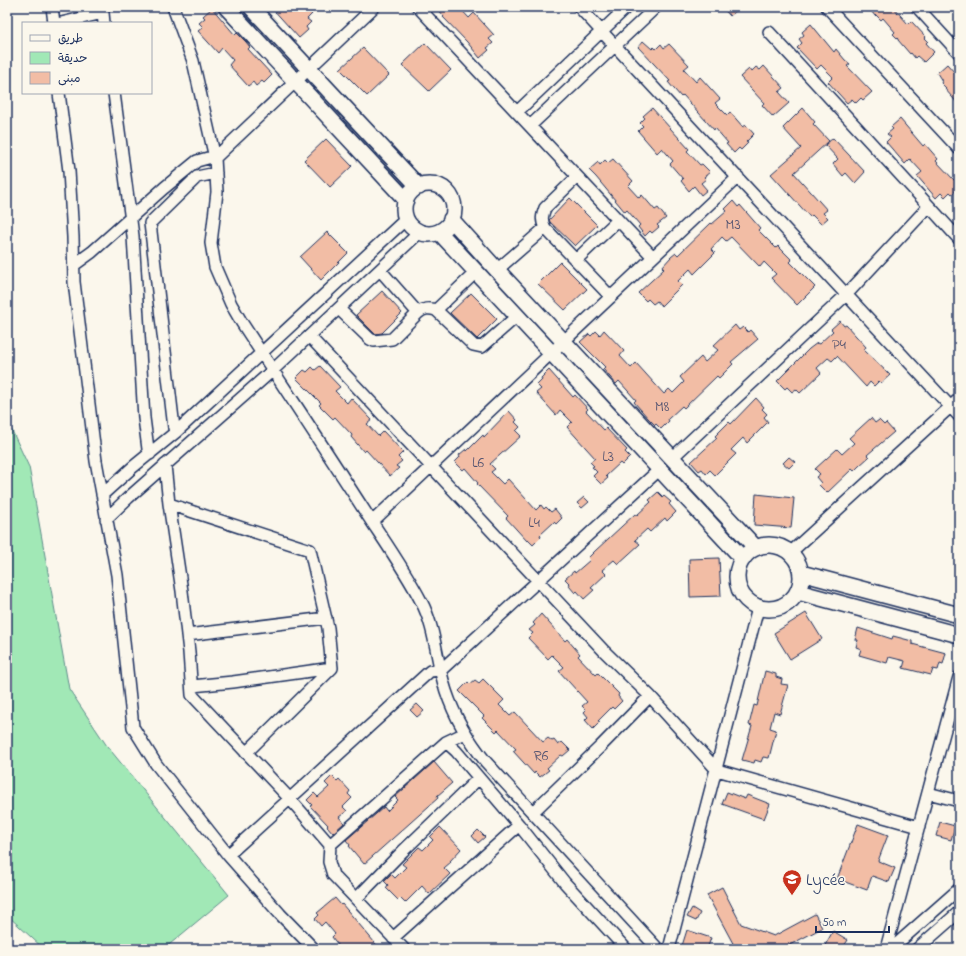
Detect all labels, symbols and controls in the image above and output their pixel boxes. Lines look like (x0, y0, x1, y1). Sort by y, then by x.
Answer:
legend (22, 22, 152, 94)
text: طريق (58, 30, 83, 48)
text: حديقة (58, 50, 87, 68)
text: مبنى (58, 70, 81, 88)
house number: M3 (725, 214, 741, 236)
house number: P4 (832, 334, 846, 356)
house number: M8 (655, 396, 670, 418)
house number: L3 (602, 446, 614, 468)
house number: L6 (472, 452, 484, 474)
house number: L4 (528, 512, 540, 534)
house number: R6 (534, 745, 549, 767)
school or university icon: Lycée (781, 868, 803, 896)
place label: Lycée (806, 868, 845, 894)
scale bar (816, 908, 889, 934)
text: 50 m (822, 914, 846, 932)

